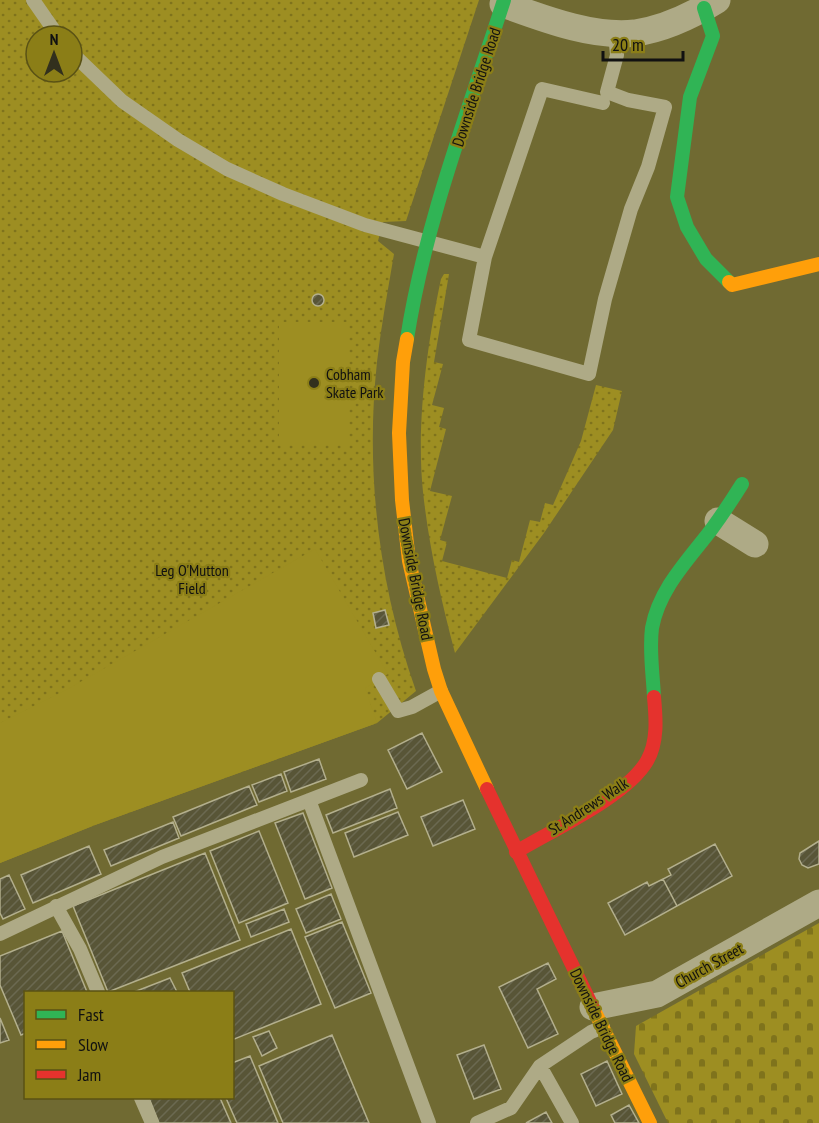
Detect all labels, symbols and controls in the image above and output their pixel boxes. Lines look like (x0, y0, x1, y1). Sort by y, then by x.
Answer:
north arrow (24, 24, 84, 84)
scale bar (603, 24, 682, 62)
street label: Downside Bridge Road (447, 25, 505, 149)
text: N (50, 29, 58, 49)
text: 20 m (612, 33, 644, 56)
place label: Cobham Skate Park (326, 364, 384, 402)
marker: Cobham Skate Park (307, 376, 321, 390)
street label: Downside Bridge Road (394, 516, 438, 642)
park label: Leg O'Mutton Field (155, 560, 229, 598)
street label: St Andrews Walk (544, 772, 632, 839)
street label: Church Street (671, 938, 747, 992)
street label: Downside Bridge Road (566, 965, 638, 1085)
legend (24, 991, 234, 1099)
text: Fast (78, 1003, 104, 1026)
text: Slow (78, 1033, 109, 1056)
text: Jam (77, 1063, 101, 1086)

